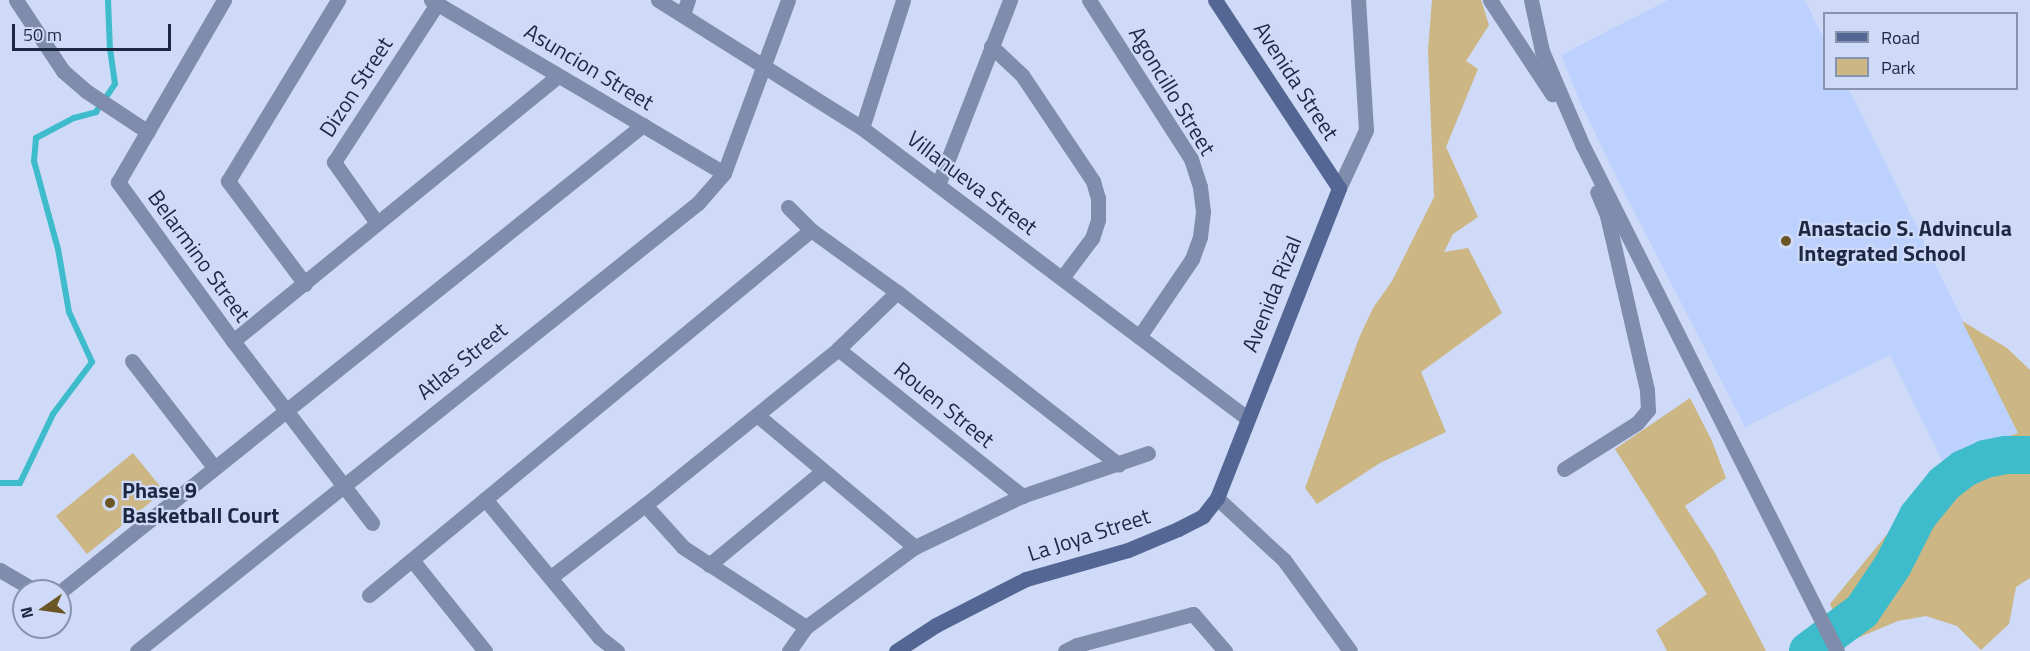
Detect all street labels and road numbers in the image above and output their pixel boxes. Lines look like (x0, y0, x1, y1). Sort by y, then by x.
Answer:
street label: Avenida Street (1248, 17, 1344, 145)
street label: Asuncion Street (520, 18, 658, 116)
street label: Agoncillo Street (1123, 22, 1221, 160)
street label: Dizon Street (314, 32, 398, 142)
street label: Villanueva Street (902, 125, 1042, 241)
street label: Belarmino Street (142, 185, 256, 327)
street label: Avenida Rizal (1237, 232, 1307, 356)
street label: Atlas Street (412, 317, 512, 405)
street label: Rouen Street (889, 357, 999, 453)
street label: La Joya Street (1025, 503, 1153, 567)

